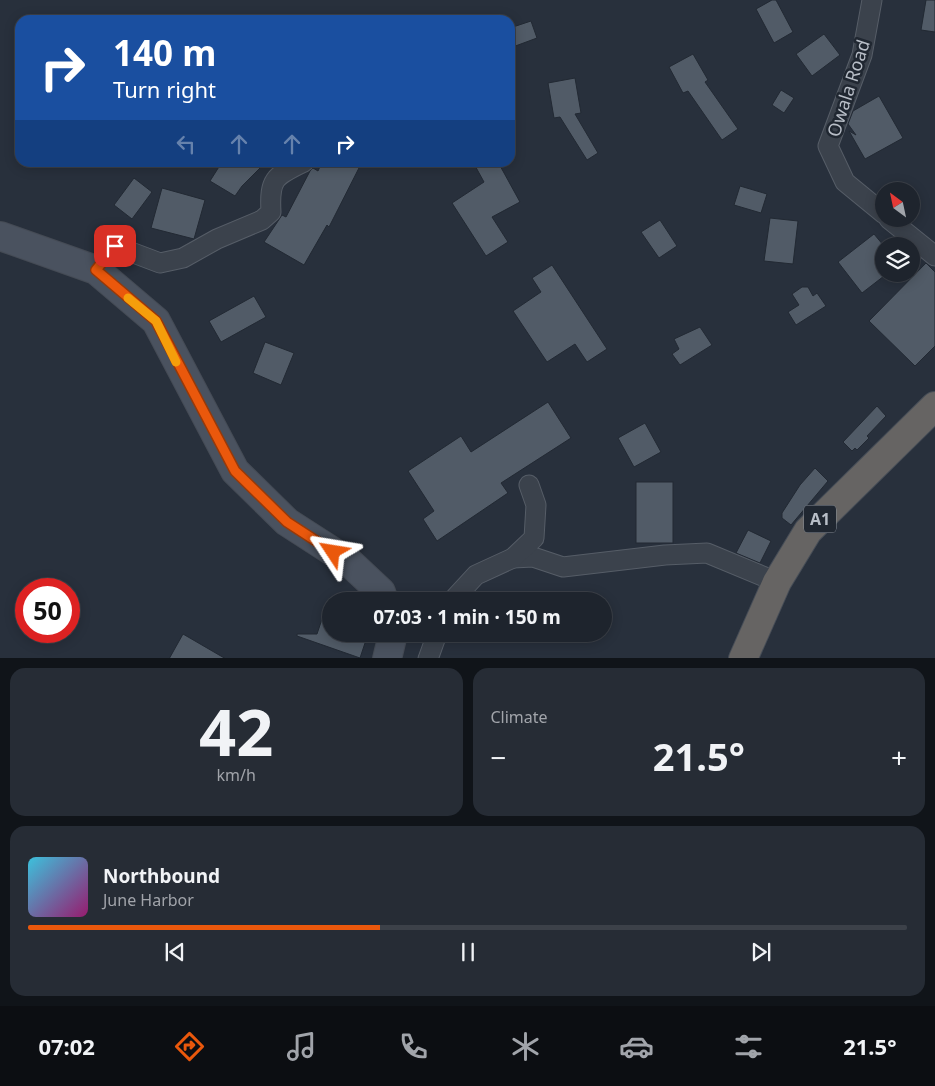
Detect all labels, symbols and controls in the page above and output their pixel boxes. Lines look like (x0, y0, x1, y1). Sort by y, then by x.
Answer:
text: 140 m (113, 29, 216, 76)
icon: right (30, 35, 95, 100)
street label: Owala Road (821, 36, 875, 140)
text: Turn right (113, 74, 216, 104)
icon: left (172, 130, 200, 158)
icon: ahead (225, 130, 253, 158)
icon: ahead (278, 130, 306, 158)
icon: right (331, 130, 359, 158)
north arrow (875, 182, 920, 228)
map controls (875, 182, 920, 282)
pin (94, 225, 136, 267)
icon: arrive (101, 232, 129, 260)
button: layers (875, 237, 920, 282)
road number: A1 (804, 506, 836, 532)
position arrow (306, 525, 358, 577)
speed limit sign: 50 (15, 578, 80, 643)
text: 07:03 · 1 min · 150 m (373, 604, 561, 630)
text: 42 (199, 687, 273, 775)
text: Climate (491, 706, 548, 728)
text: 21.5° (653, 730, 745, 782)
text: − (491, 738, 507, 776)
text: + (891, 738, 907, 776)
text: km/h (217, 764, 256, 786)
text: Northbound (103, 863, 220, 889)
text: June Harbor (103, 889, 194, 911)
icon: previous (161, 938, 189, 966)
icon: pause (454, 938, 482, 966)
icon: next (747, 938, 775, 966)
icon: directions (172, 1029, 207, 1064)
icon: music (284, 1029, 319, 1064)
icon: phone (396, 1029, 431, 1064)
icon: climate (508, 1029, 543, 1064)
icon: car (619, 1029, 654, 1064)
icon: filters (731, 1029, 766, 1064)
text: 07:02 (38, 1031, 95, 1061)
text: 21.5° (843, 1031, 896, 1061)

